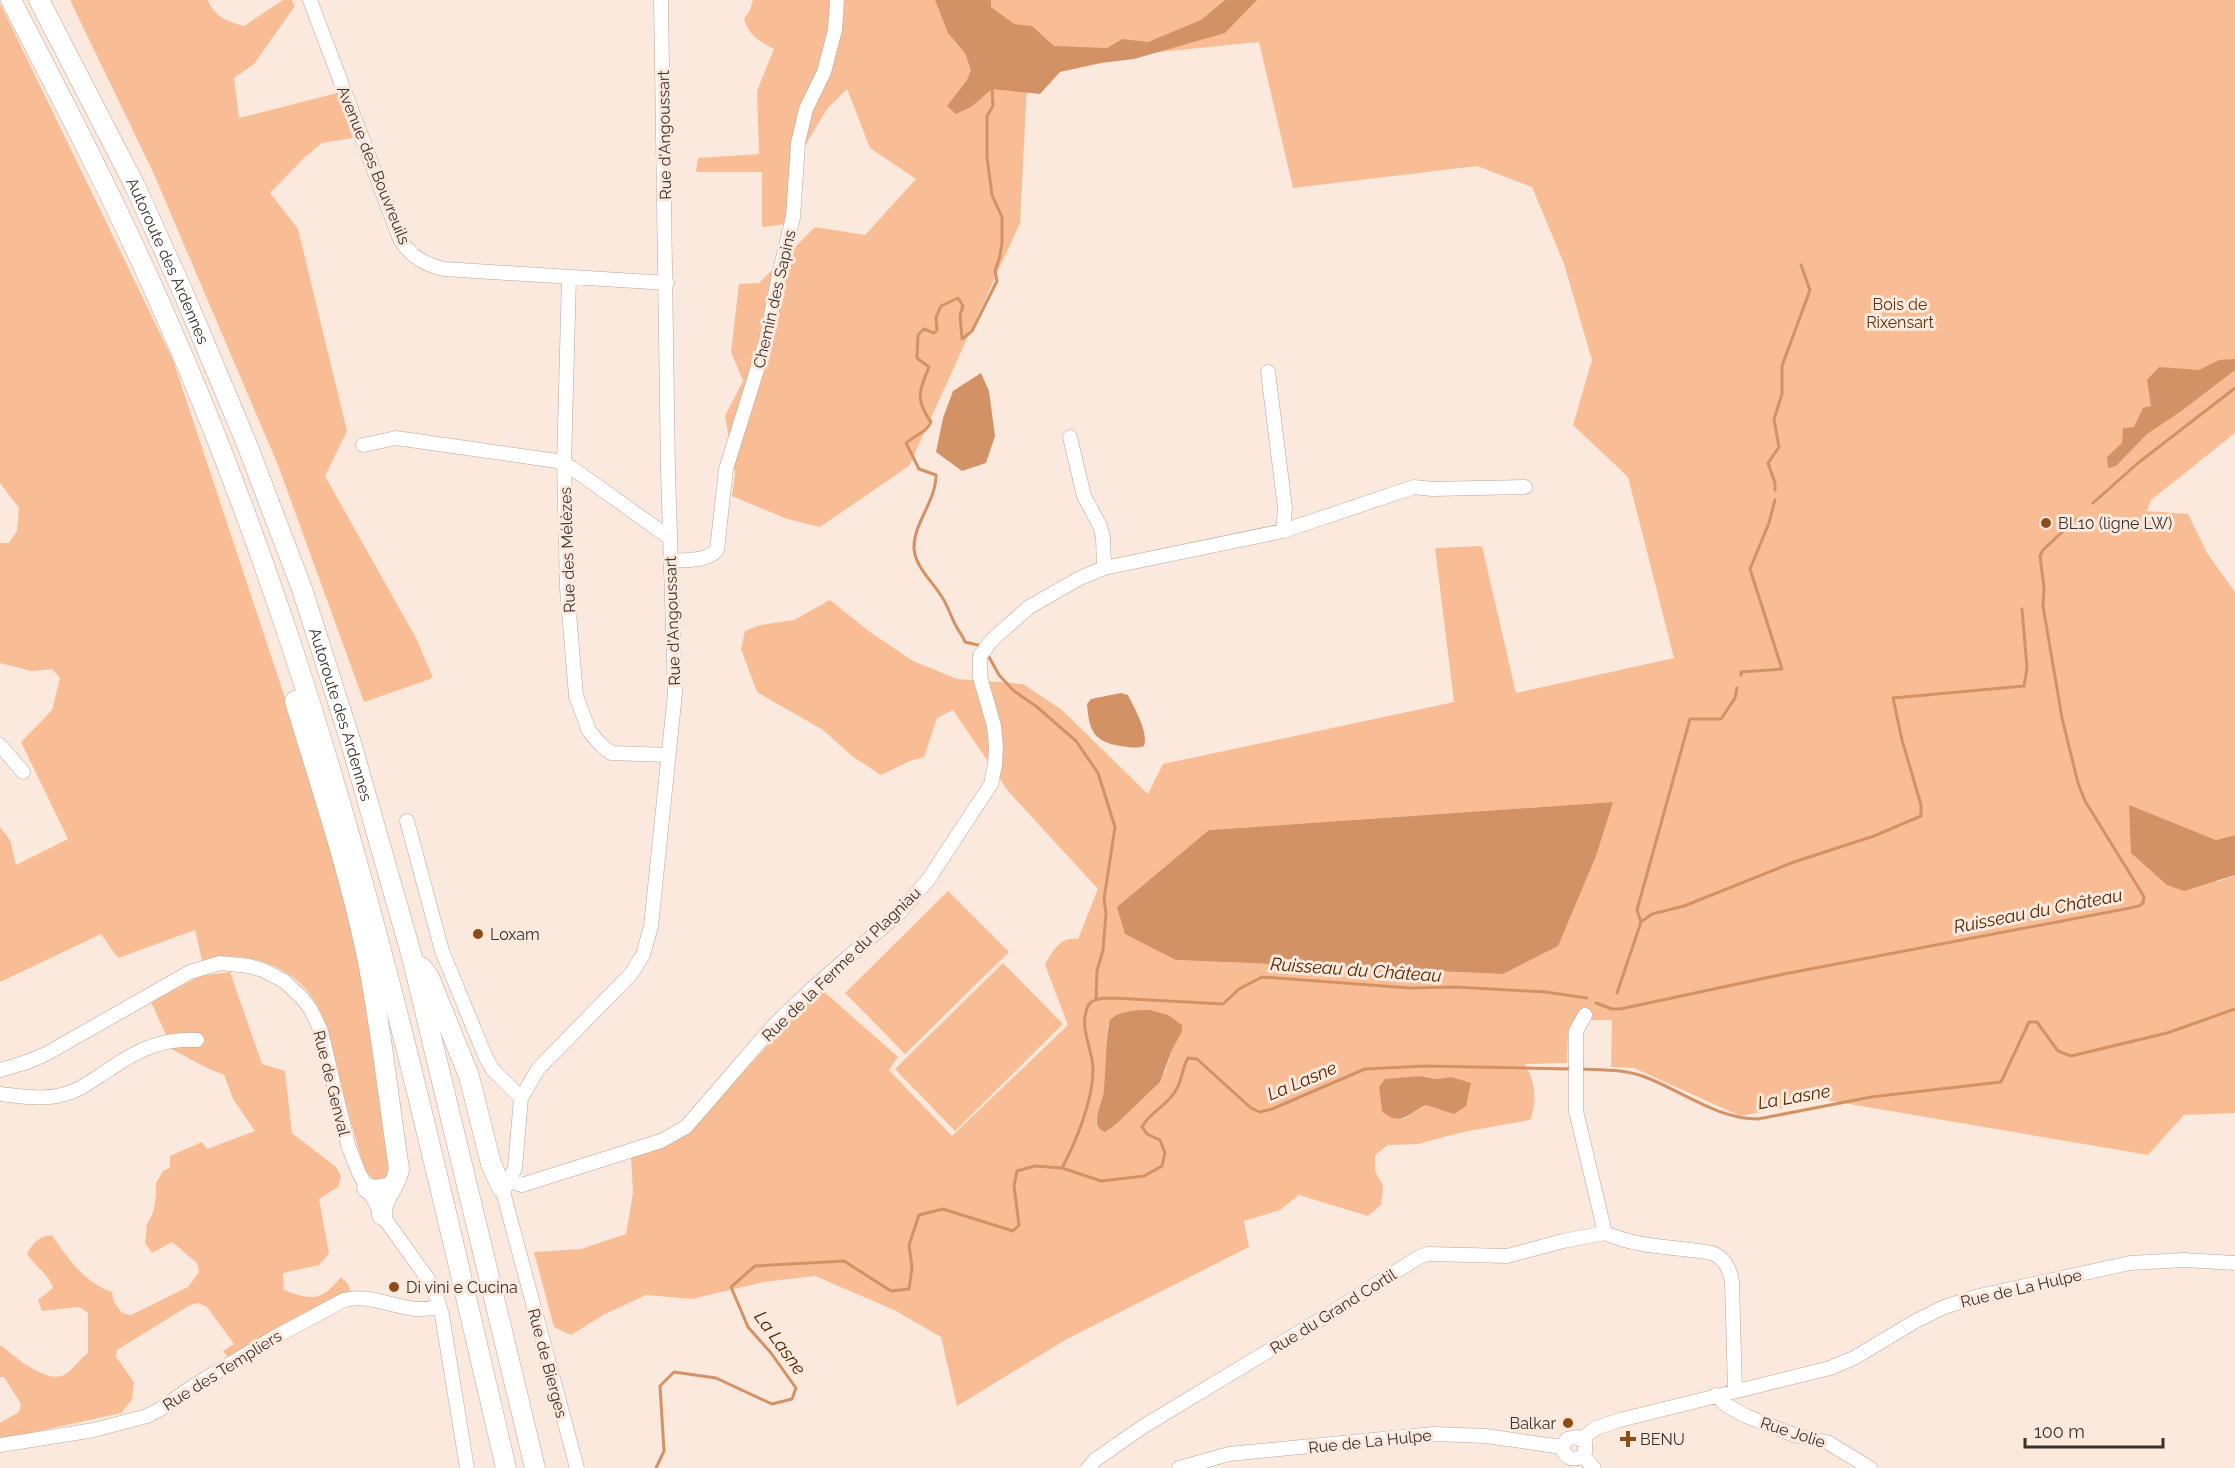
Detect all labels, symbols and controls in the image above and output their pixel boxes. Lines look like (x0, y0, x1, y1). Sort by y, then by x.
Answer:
street label: Rue d'Angoussart (654, 69, 675, 200)
street label: Avenue des Bouvreuils (333, 83, 414, 248)
street label: Autoroute des Ardennes (122, 174, 213, 347)
street label: Chemin des Sapins (749, 228, 800, 370)
park label: Bois de Rixensart (1866, 295, 1934, 332)
street label: Rue des Mélèzes (556, 486, 579, 613)
place label: BL10 (ligne LW) (2058, 514, 2172, 533)
marker: BL10 (ligne LW) (2039, 516, 2053, 530)
street label: Rue d'Angoussart (661, 555, 684, 686)
street label: Autoroute des Ardennes (305, 626, 376, 803)
street label: Rue de la Ferme du Plagniau (758, 883, 925, 1045)
water label: Ruisseau du Château (1952, 884, 2124, 937)
place label: Loxam (490, 925, 540, 944)
marker: Loxam (471, 927, 485, 941)
water label: Ruisseau du Château (1270, 953, 1442, 986)
street label: Rue de Genval (309, 1028, 354, 1138)
water label: La Lasne (1264, 1056, 1340, 1105)
water label: La Lasne (1756, 1080, 1832, 1113)
street label: Rue du Grand Cortil (1267, 1265, 1400, 1358)
street label: Rue de La Hulpe (1959, 1265, 2084, 1312)
place label: Di vini e Cucina (406, 1278, 518, 1297)
marker: Di vini e Cucina (387, 1280, 401, 1294)
street label: Rue de Bierges (524, 1306, 571, 1420)
water label: La Lasne (750, 1307, 811, 1379)
street label: Rue des Templiers (159, 1326, 285, 1415)
scale bar (2025, 1411, 2163, 1449)
street label: Rue Jolie (1758, 1413, 1828, 1452)
place label: Balkar (1509, 1414, 1556, 1433)
marker: Balkar (1561, 1416, 1575, 1430)
text: 100 m (2034, 1421, 2085, 1442)
street label: Rue de La Hulpe (1308, 1426, 1433, 1457)
place label: BENU (1640, 1430, 1685, 1449)
marker: BENU (1621, 1432, 1635, 1446)

